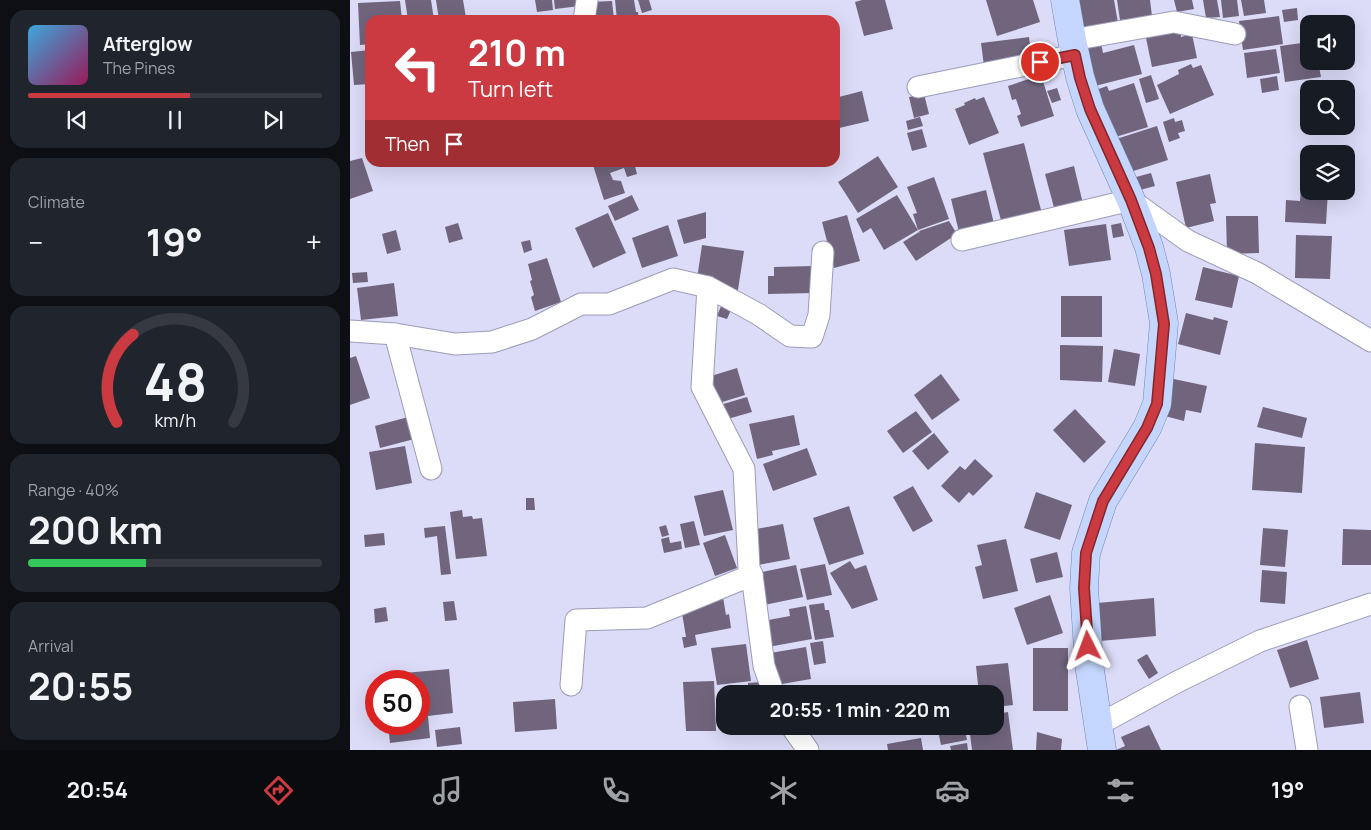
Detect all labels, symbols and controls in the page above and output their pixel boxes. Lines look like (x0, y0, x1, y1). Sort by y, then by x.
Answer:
map controls (1300, 15, 1355, 200)
button: sound (1300, 15, 1355, 70)
text: 210 m (468, 29, 566, 77)
text: Afterglow (103, 31, 192, 57)
icon: left (385, 35, 450, 100)
pin (1019, 41, 1061, 83)
icon: arrive (1026, 48, 1054, 76)
text: The Pines (103, 57, 175, 79)
text: Turn left (468, 74, 553, 104)
button: search (1300, 80, 1355, 135)
icon: previous (63, 106, 91, 134)
icon: pause (161, 106, 189, 134)
icon: next (259, 106, 287, 134)
icon: arrive (440, 130, 468, 158)
text: Then (385, 131, 430, 157)
button: layers (1300, 145, 1355, 200)
text: Climate (28, 191, 85, 213)
text: 19° (146, 215, 203, 267)
text: − (28, 223, 43, 261)
text: + (306, 223, 322, 261)
text: 48 (143, 346, 207, 417)
text: km/h (154, 408, 196, 432)
text: Range · 40% (28, 479, 119, 501)
text: 200 km (28, 503, 163, 555)
position arrow (1061, 619, 1113, 671)
text: Arrival (28, 635, 74, 657)
text: 20:55 (28, 659, 133, 711)
speed limit sign: 50 (365, 670, 430, 735)
text: 20:55 · 1 min · 220 m (770, 697, 950, 723)
icon: directions (261, 773, 296, 808)
icon: music (430, 773, 465, 808)
icon: phone (598, 773, 633, 808)
icon: climate (766, 773, 801, 808)
icon: car (935, 773, 970, 808)
icon: filters (1103, 773, 1138, 808)
text: 20:54 (67, 775, 128, 805)
text: 19° (1271, 775, 1304, 805)

